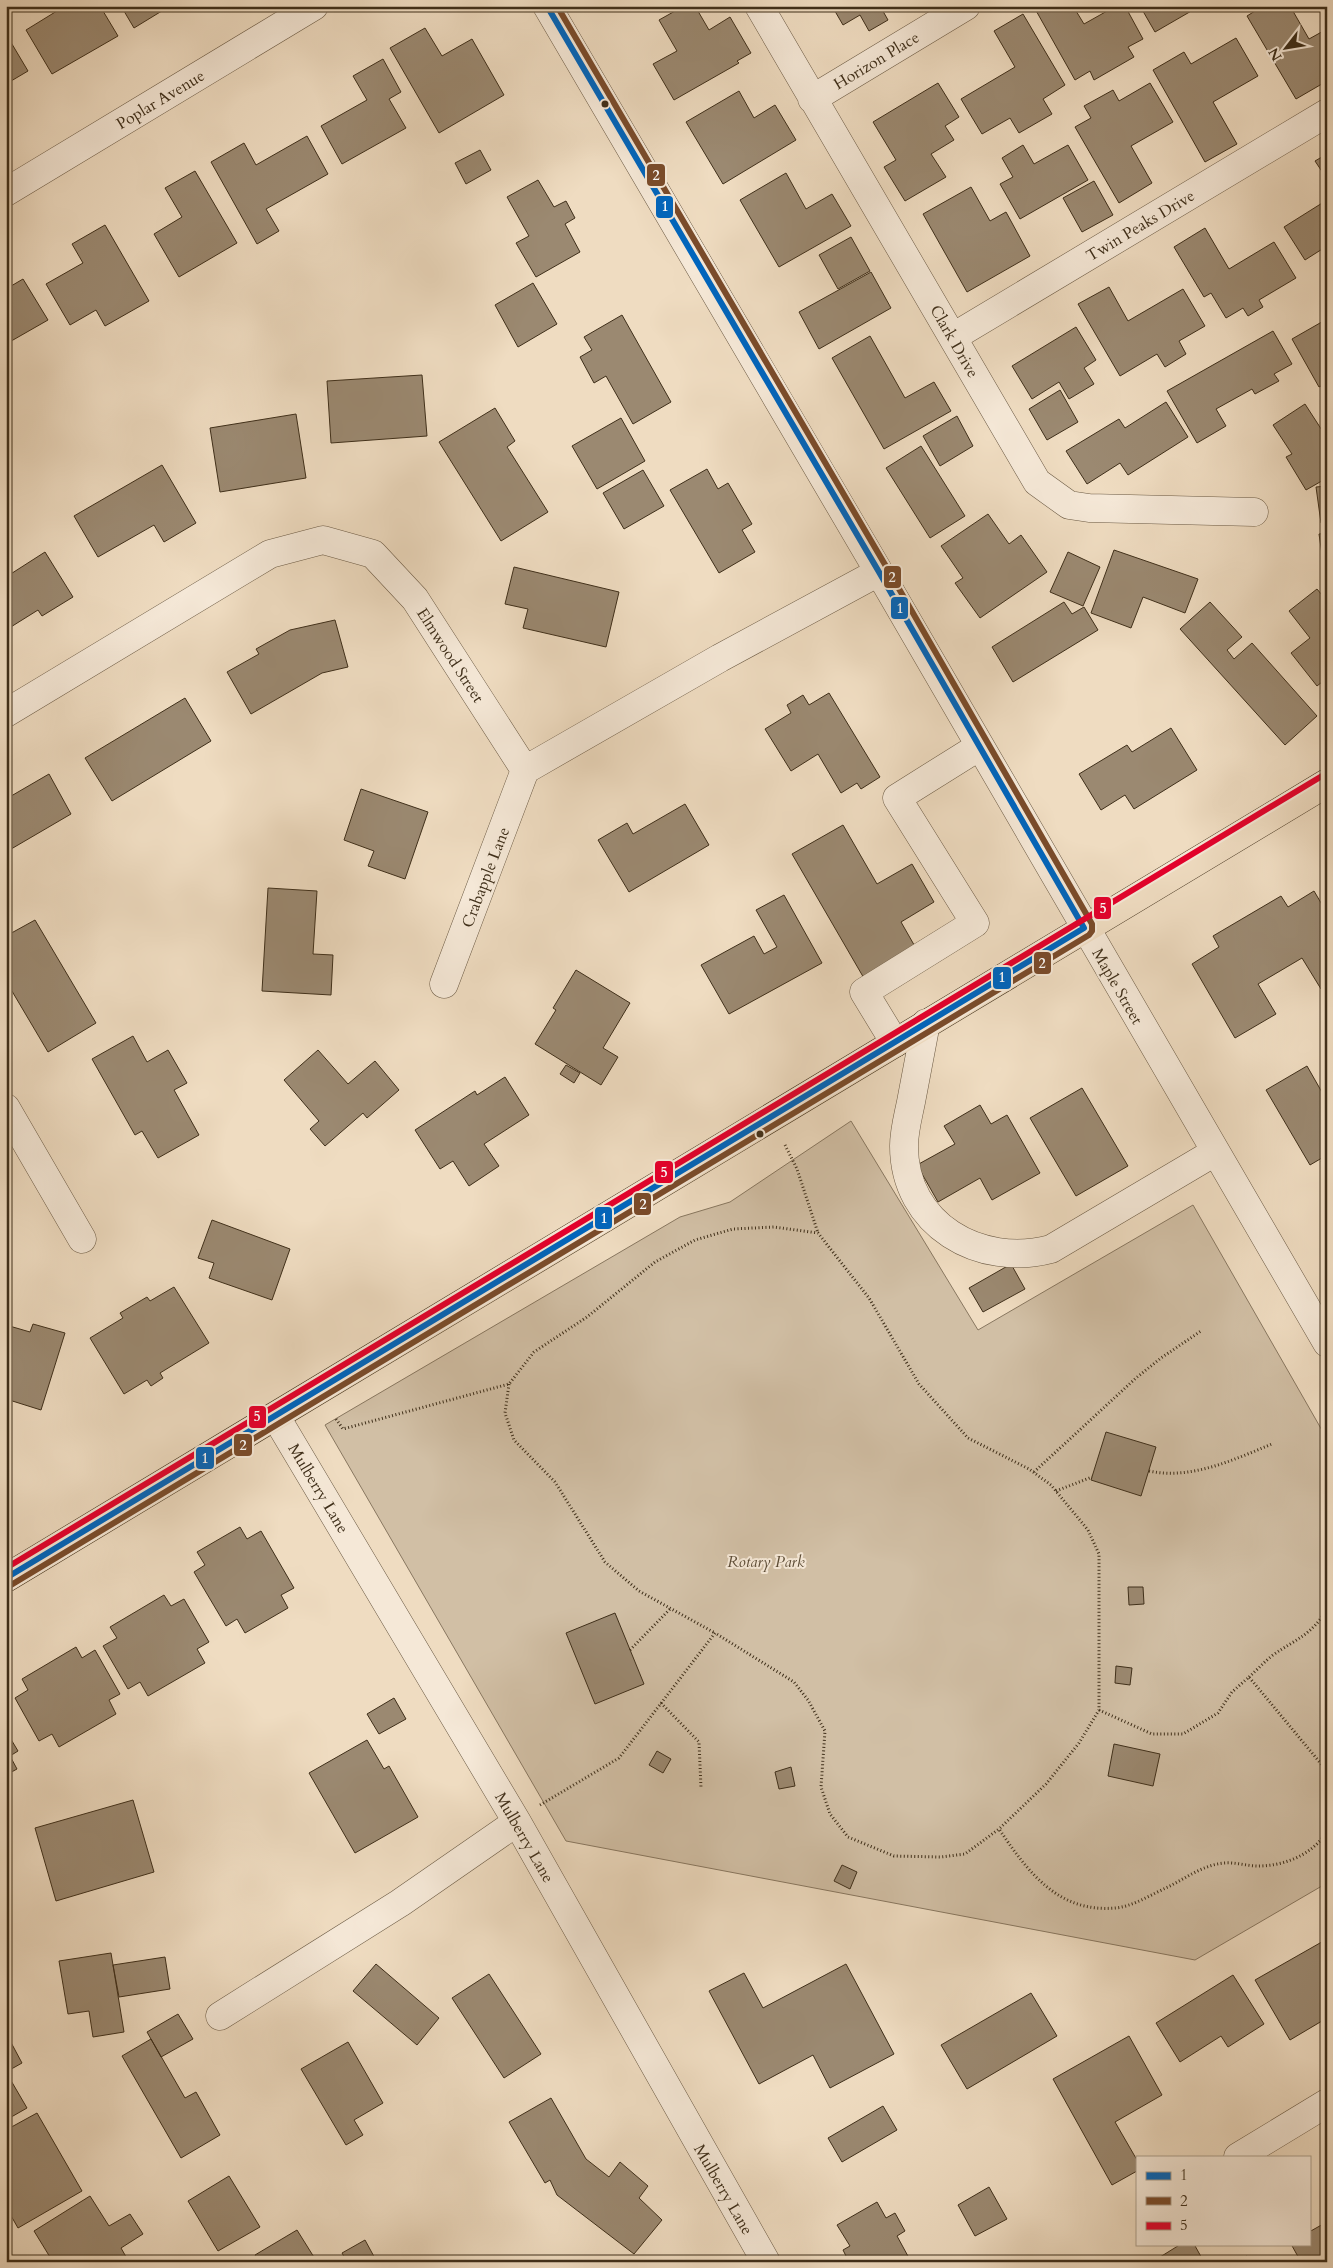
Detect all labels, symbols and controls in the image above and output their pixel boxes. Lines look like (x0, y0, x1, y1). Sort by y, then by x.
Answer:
north arrow (1260, 22, 1310, 72)
street label: Horizon Place (829, 27, 924, 95)
text: N (1264, 44, 1287, 65)
street label: Poplar Avenue (112, 65, 209, 135)
unlabelled marker (600, 99, 610, 109)
line badge: 2 (646, 163, 666, 187)
text: 2 (652, 166, 660, 185)
street label: Twin Peaks Drive (1082, 185, 1199, 267)
line badge: 1 (655, 195, 674, 219)
text: 1 (661, 197, 669, 216)
street label: Clark Drive (924, 301, 984, 382)
line badge: 2 (883, 565, 902, 589)
text: 2 (888, 568, 896, 587)
line badge: 1 (890, 596, 909, 620)
text: 1 (896, 599, 904, 618)
street label: Elmwood Street (411, 604, 489, 707)
street label: Crabapple Lane (457, 824, 515, 931)
line badge: 5 (1093, 896, 1112, 920)
text: 5 (1099, 899, 1107, 918)
street label: Maple Street (1086, 944, 1148, 1029)
line badge: 2 (1033, 951, 1052, 975)
text: 2 (1038, 954, 1046, 973)
line badge: 1 (992, 966, 1012, 990)
text: 1 (998, 968, 1006, 987)
unlabelled marker (755, 1129, 765, 1139)
line badge: 5 (654, 1160, 674, 1184)
text: 5 (660, 1163, 668, 1182)
line badge: 2 (633, 1192, 652, 1216)
text: 2 (639, 1195, 647, 1214)
line badge: 1 (594, 1206, 613, 1230)
text: 1 (600, 1209, 608, 1228)
line badge: 5 (248, 1405, 267, 1429)
text: 5 (253, 1407, 261, 1426)
line badge: 2 (233, 1433, 253, 1457)
text: 2 (239, 1436, 247, 1455)
street label: Mulberry Lane (283, 1439, 354, 1538)
line badge: 1 (195, 1446, 215, 1470)
text: 1 (201, 1449, 209, 1468)
park label: Rotary Park (727, 1551, 805, 1573)
street label: Mulberry Lane (489, 1788, 559, 1887)
street label: Mulberry Lane (688, 2140, 758, 2239)
legend (1136, 2156, 1310, 2246)
text: 1 (1180, 2165, 1188, 2185)
text: 2 (1180, 2191, 1188, 2211)
text: 5 (1180, 2215, 1188, 2235)

